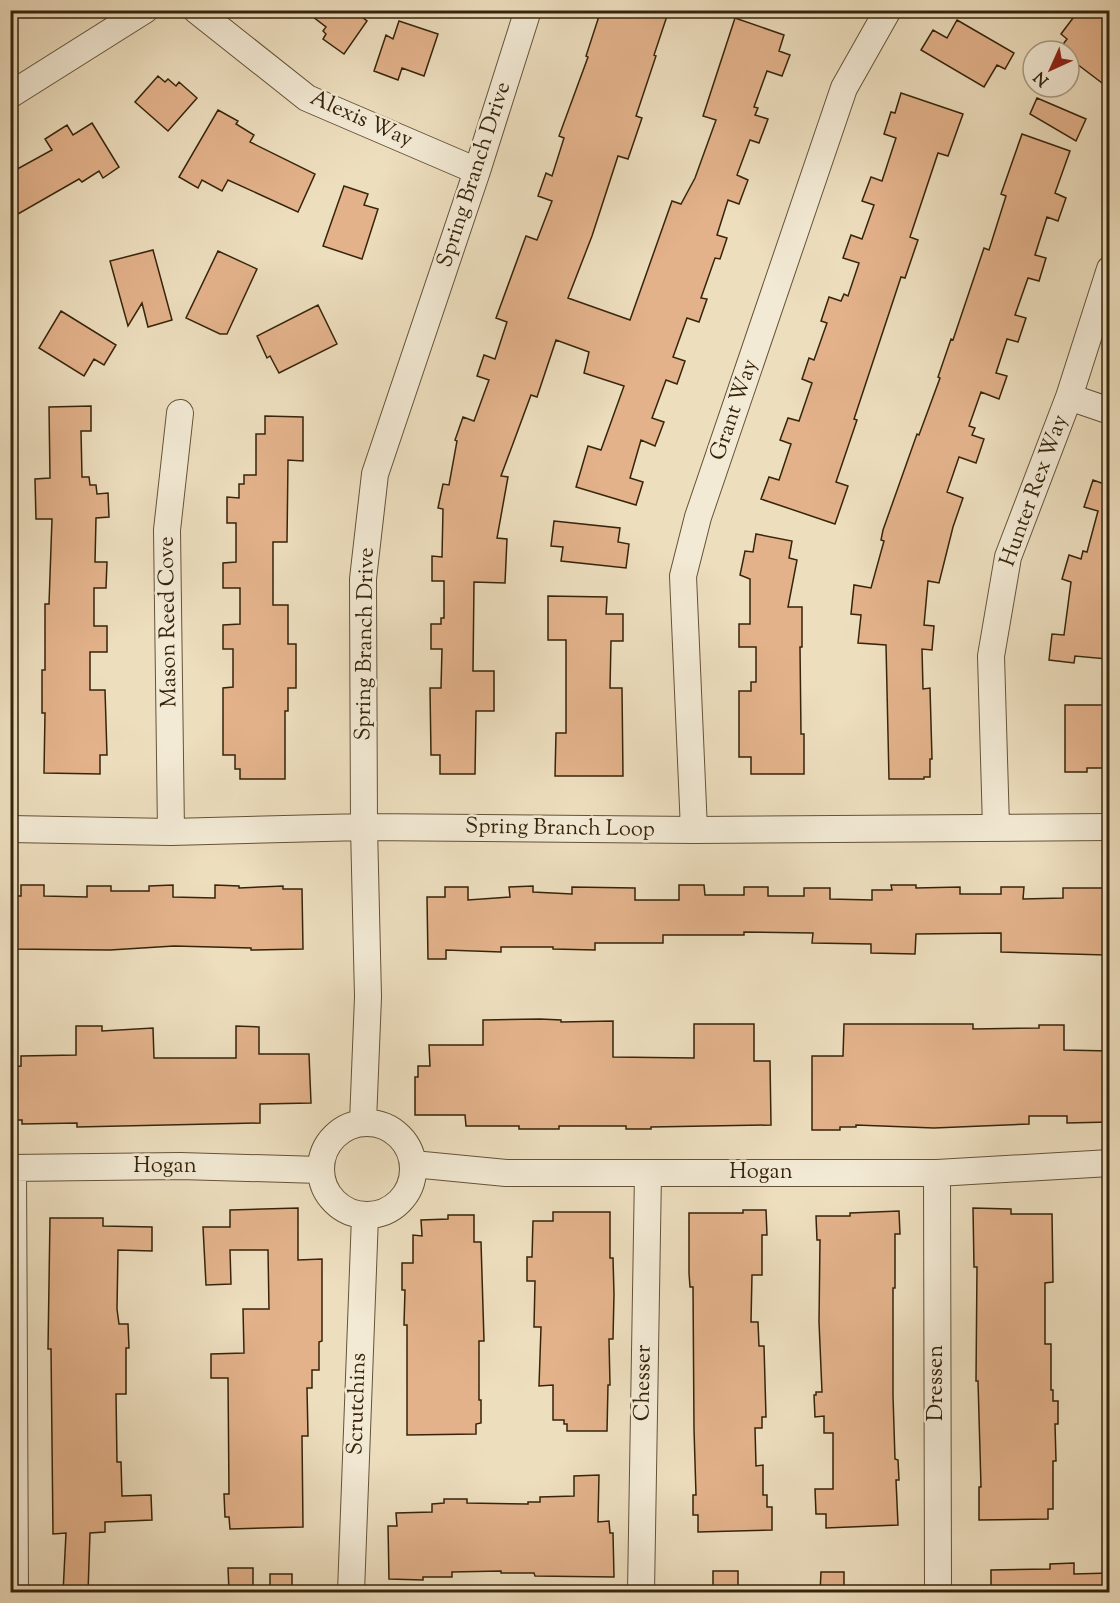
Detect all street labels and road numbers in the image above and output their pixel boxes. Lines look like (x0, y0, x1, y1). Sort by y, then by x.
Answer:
street label: Spring Branch Drive (430, 78, 520, 272)
street label: Alexis Way (305, 83, 418, 157)
street label: Grant Way (703, 355, 767, 465)
street label: Hunter Rex Way (993, 411, 1077, 571)
street label: Mason Reed Cove (152, 536, 186, 708)
street label: Spring Branch Drive (348, 547, 384, 741)
street label: Spring Branch Loop (465, 811, 655, 847)
street label: Hogan (133, 1151, 197, 1183)
street label: Hogan (729, 1157, 793, 1189)
street label: Chesser (627, 1344, 661, 1422)
street label: Dressen (921, 1345, 953, 1421)
street label: Scrutchins (340, 1352, 376, 1456)

